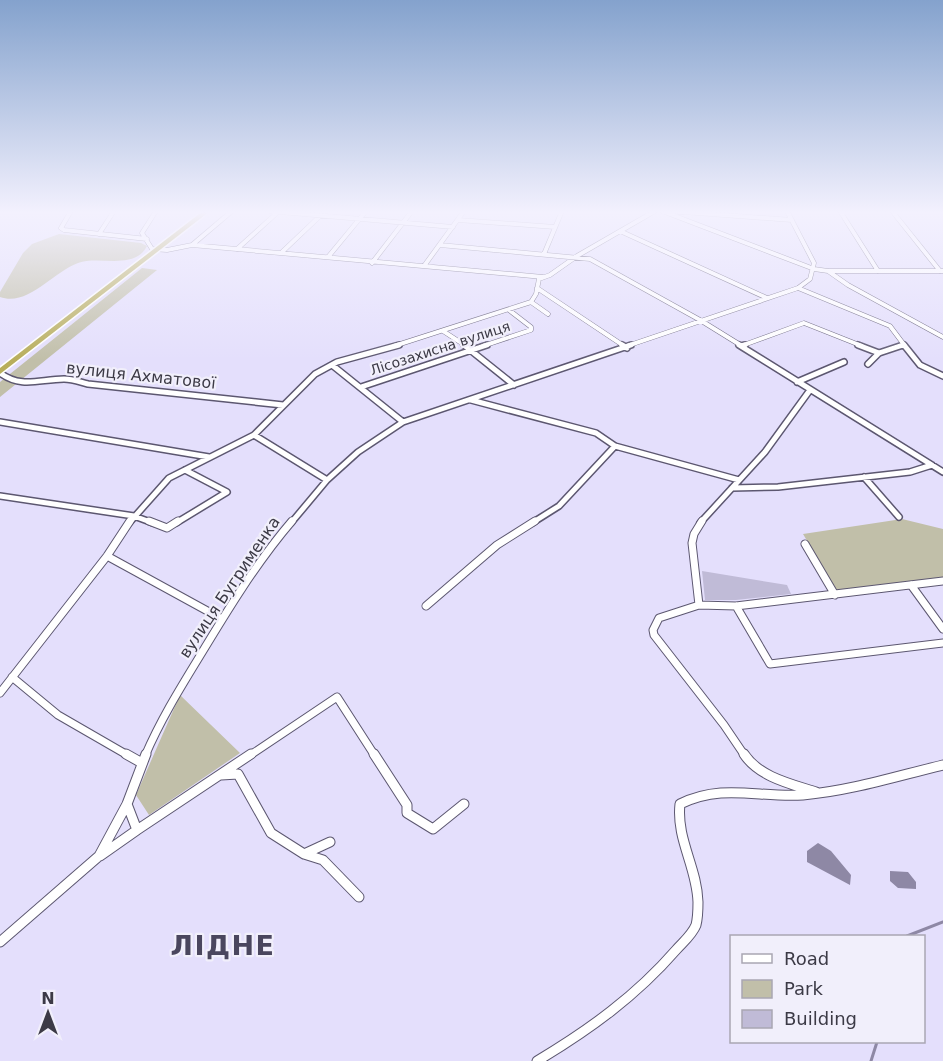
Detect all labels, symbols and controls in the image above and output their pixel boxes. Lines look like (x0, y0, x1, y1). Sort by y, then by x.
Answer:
street label: Лісозахисна вулиця (368, 318, 512, 378)
street label: вулиця Ахматової (65, 358, 217, 393)
street label: вулиця Бугрименка (175, 513, 284, 662)
district label: ЛІДНЕ (170, 930, 276, 961)
legend (730, 935, 925, 1043)
text: Road (784, 948, 829, 969)
text: Park (784, 978, 823, 999)
north arrow (18, 983, 78, 1043)
text: N (41, 989, 55, 1008)
text: Building (784, 1008, 857, 1029)

